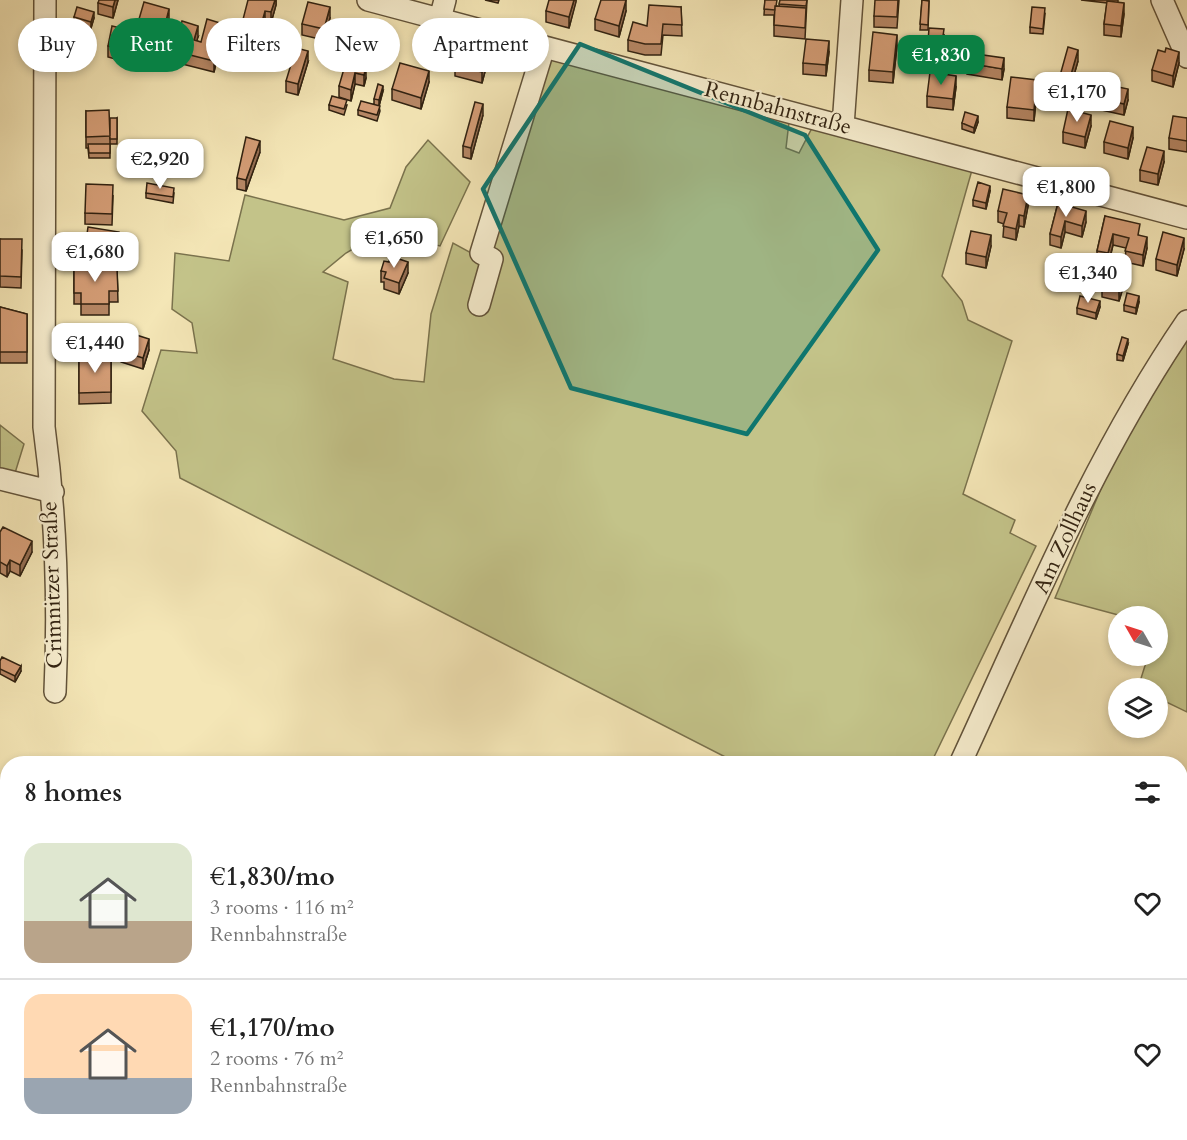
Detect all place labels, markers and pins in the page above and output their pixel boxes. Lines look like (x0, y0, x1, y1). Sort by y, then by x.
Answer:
pin: €1,830 (892, 35, 990, 86)
pin: €1,170 (1028, 72, 1126, 123)
pin: €2,920 (111, 139, 209, 190)
pin: €1,800 (1017, 167, 1115, 218)
pin: €1,650 (345, 218, 443, 269)
pin: €1,680 (46, 232, 144, 283)
pin: €1,340 (1039, 253, 1137, 304)
pin: €1,440 (46, 323, 144, 374)

